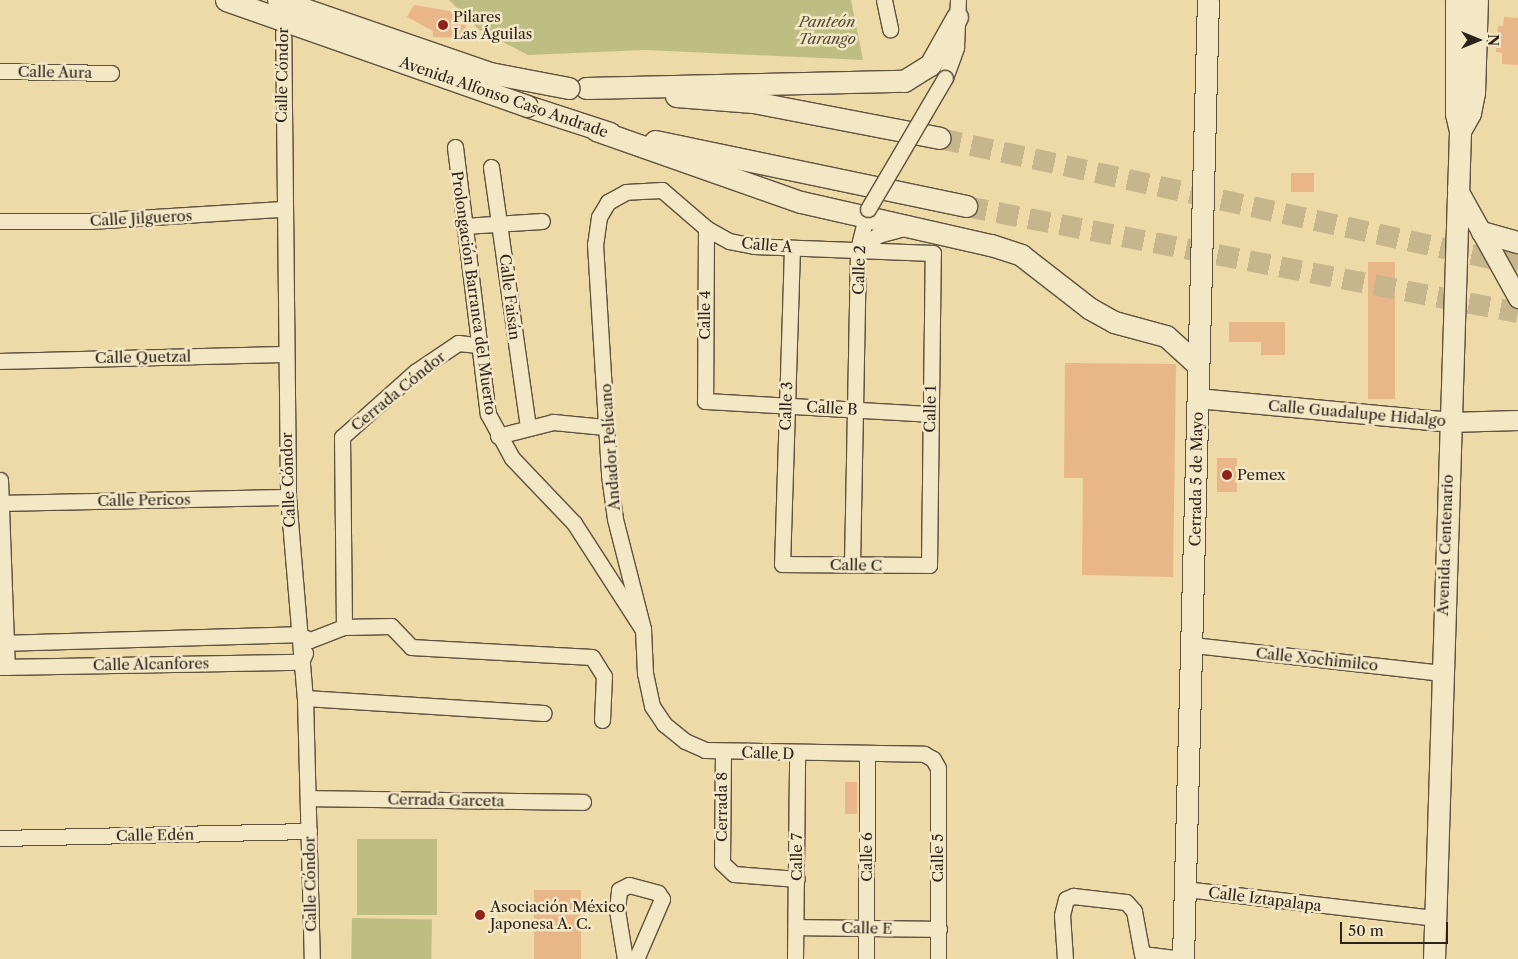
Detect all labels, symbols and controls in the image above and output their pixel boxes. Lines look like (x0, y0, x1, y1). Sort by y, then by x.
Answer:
place label: Pilares Las Águilas (453, 7, 533, 42)
park label: Panteón Tarango (798, 12, 856, 47)
north arrow (1453, 15, 1503, 65)
marker: Pilares Las Águilas (437, 19, 449, 31)
street label: Calle Cóndor (272, 27, 292, 123)
text: N (1484, 34, 1502, 46)
street label: Avenida Alfonso Caso Andrade (397, 53, 611, 141)
street label: Calle Aura (17, 62, 93, 82)
street label: Prolongación Barranca del Muerto (448, 170, 500, 416)
street label: Calle Jilgueros (89, 206, 193, 230)
street label: Calle A (740, 234, 794, 256)
street label: Calle 2 (849, 245, 869, 295)
street label: Calle Faisán (496, 253, 524, 341)
street label: Calle 4 (696, 290, 714, 340)
street label: Calle Quetzal (95, 347, 191, 367)
street label: Cerrada Cóndor (347, 347, 449, 435)
street label: Calle 3 (776, 381, 796, 431)
street label: Andador Pelícano (597, 383, 623, 511)
street label: Calle 1 (921, 385, 939, 433)
street label: Calle Guadalupe Hidalgo (1267, 396, 1447, 430)
street label: Calle B (806, 398, 858, 418)
street label: Cerrada 5 de Mayo (1186, 411, 1206, 547)
street label: Calle Cóndor (277, 432, 299, 528)
place label: Pemex (1237, 466, 1285, 484)
marker: Pemex (1221, 469, 1233, 481)
street label: Avenida Centenario (1434, 474, 1456, 616)
street label: Calle Pericos (97, 490, 191, 510)
street label: Calle C (830, 556, 882, 574)
street label: Calle Xochimilco (1255, 644, 1379, 674)
street label: Calle Alcanfores (92, 654, 210, 674)
street label: Calle D (741, 743, 795, 763)
street label: Cerrada 8 (713, 772, 731, 842)
street label: Cerrada Garceta (387, 790, 505, 810)
street label: Calle Edén (116, 825, 194, 845)
street label: Calle 6 (858, 832, 876, 882)
street label: Calle 7 (788, 833, 806, 881)
street label: Calle 5 (929, 834, 947, 882)
street label: Calle Cóndor (300, 836, 320, 932)
street label: Calle Iztapalapa (1207, 883, 1323, 915)
place label: Asociación México Japonesa A. C. (490, 897, 625, 932)
marker: Asociación México Japonesa A. C. (474, 909, 486, 921)
scale bar (1343, 912, 1450, 944)
street label: Calle E (841, 919, 893, 937)
text: 50 m (1348, 921, 1384, 940)

